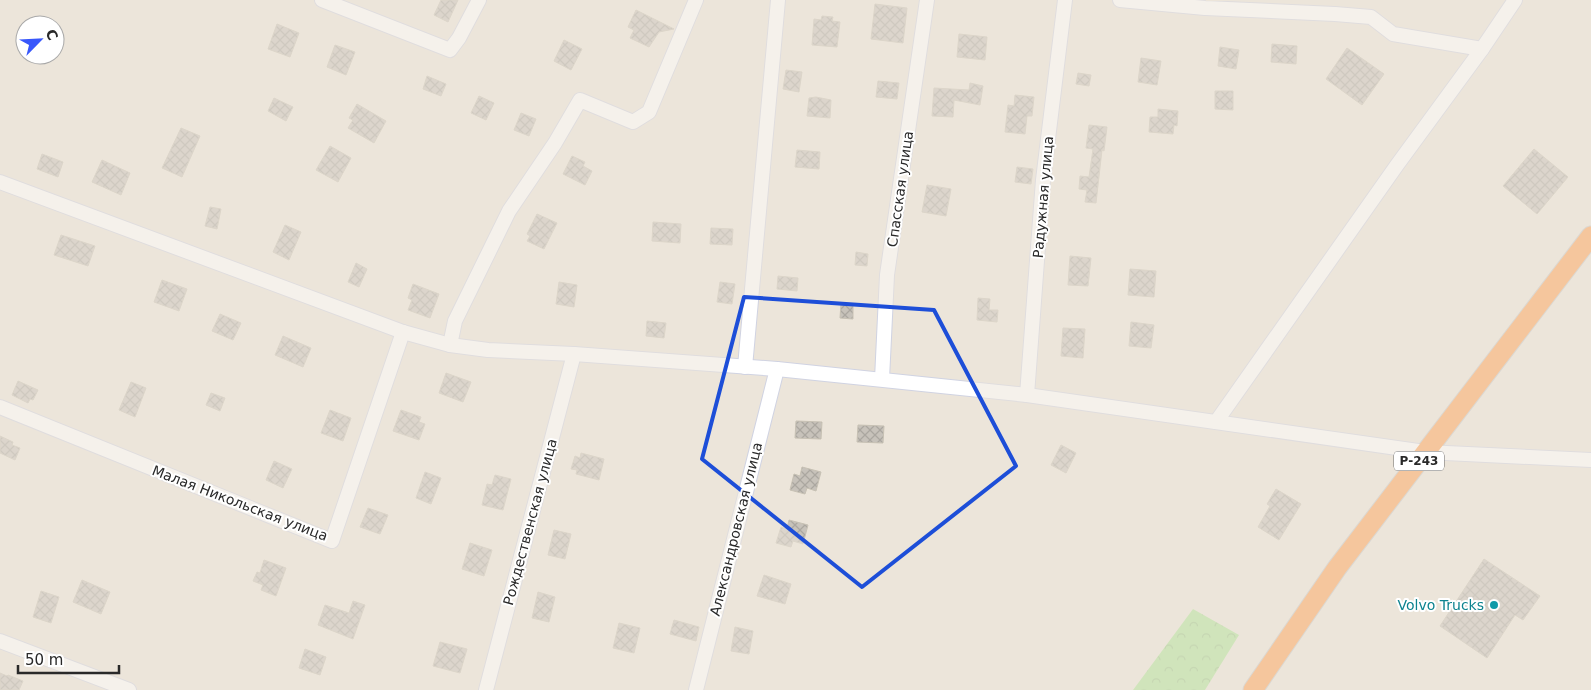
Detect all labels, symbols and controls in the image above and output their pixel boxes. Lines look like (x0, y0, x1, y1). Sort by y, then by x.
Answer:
north arrow (15, 15, 65, 65)
text: С (42, 27, 61, 43)
street label: Спасская улица (884, 130, 916, 248)
street label: Радужная улица (1030, 135, 1056, 259)
street label: Рождественская улица (500, 437, 560, 607)
street label: Александровская улица (707, 440, 765, 618)
road number: Р-243 (1394, 452, 1444, 471)
street label: Малая Никольская улица (150, 462, 330, 544)
place label: Volvo Trucks (1398, 597, 1484, 613)
marker: Volvo Trucks (1488, 599, 1500, 611)
scale bar (18, 642, 119, 674)
text: 50 m (25, 651, 63, 669)

